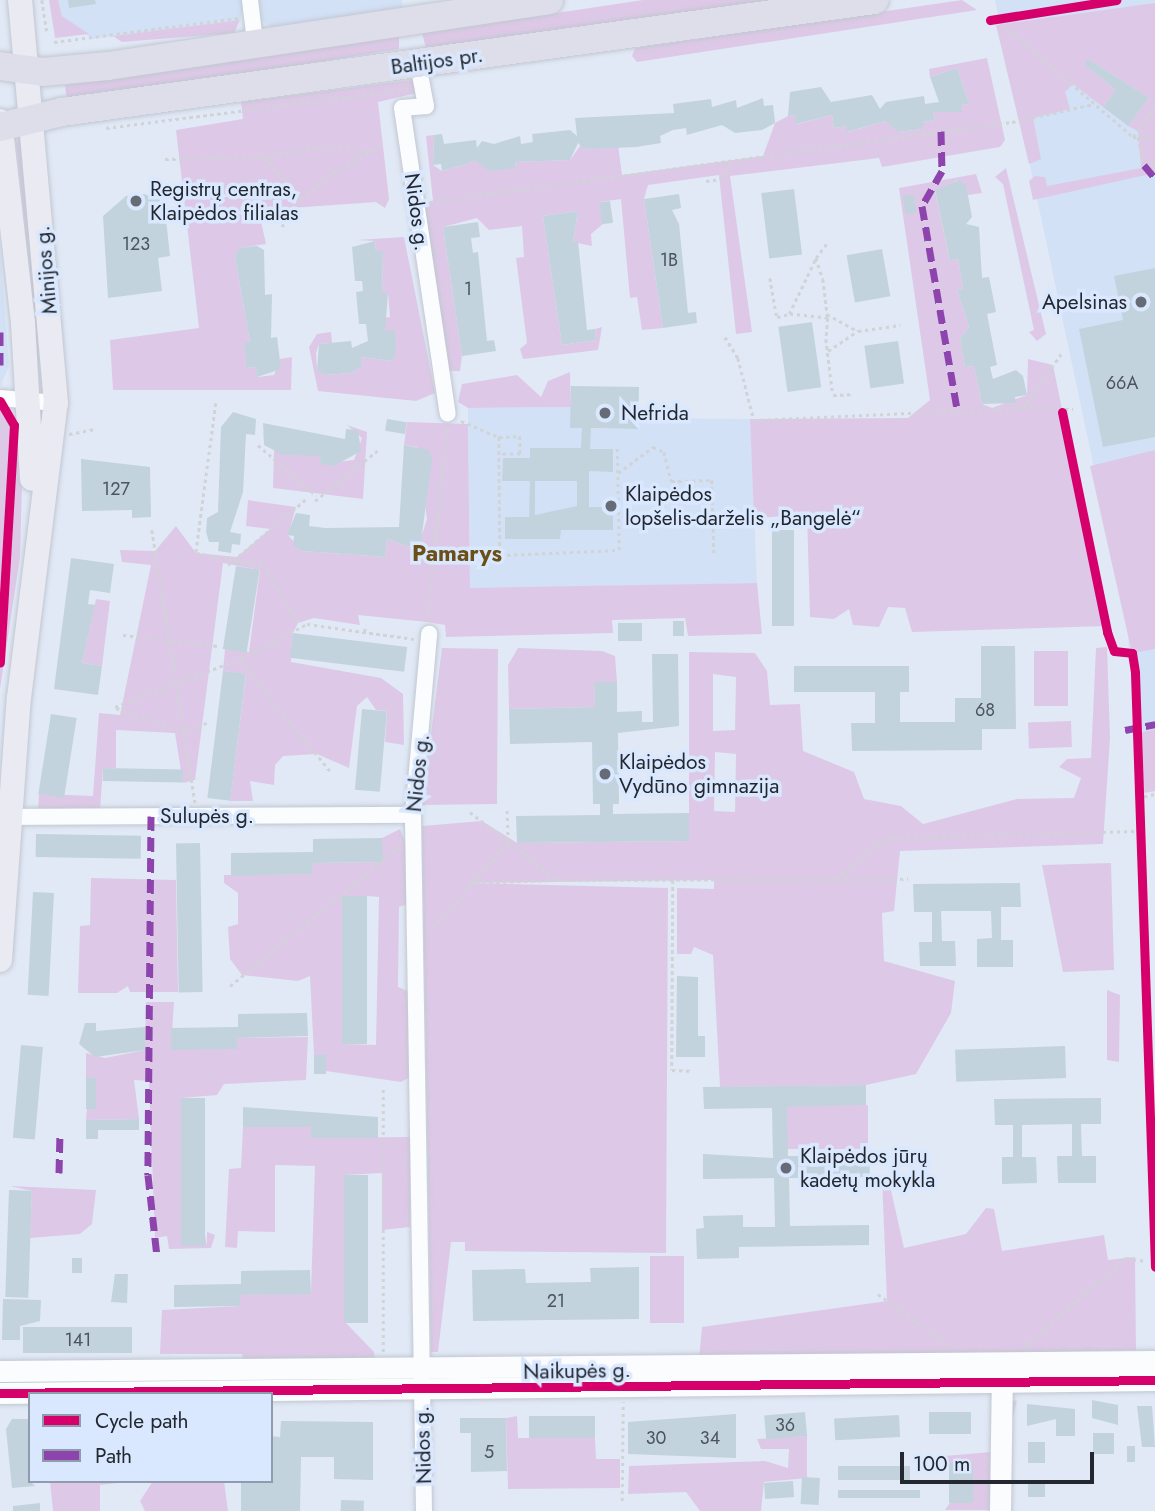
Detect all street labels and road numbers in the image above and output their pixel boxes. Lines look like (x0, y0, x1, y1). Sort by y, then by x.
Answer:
street label: Baltijos pr. (389, 42, 485, 80)
street label: Nidos g. (399, 172, 435, 252)
street label: Minijos g. (30, 225, 62, 315)
street label: Nidos g. (401, 733, 435, 813)
street label: Sulupės g. (160, 803, 254, 829)
street label: Naikupės g. (523, 1357, 631, 1385)
street label: Nidos g. (409, 1405, 437, 1485)

